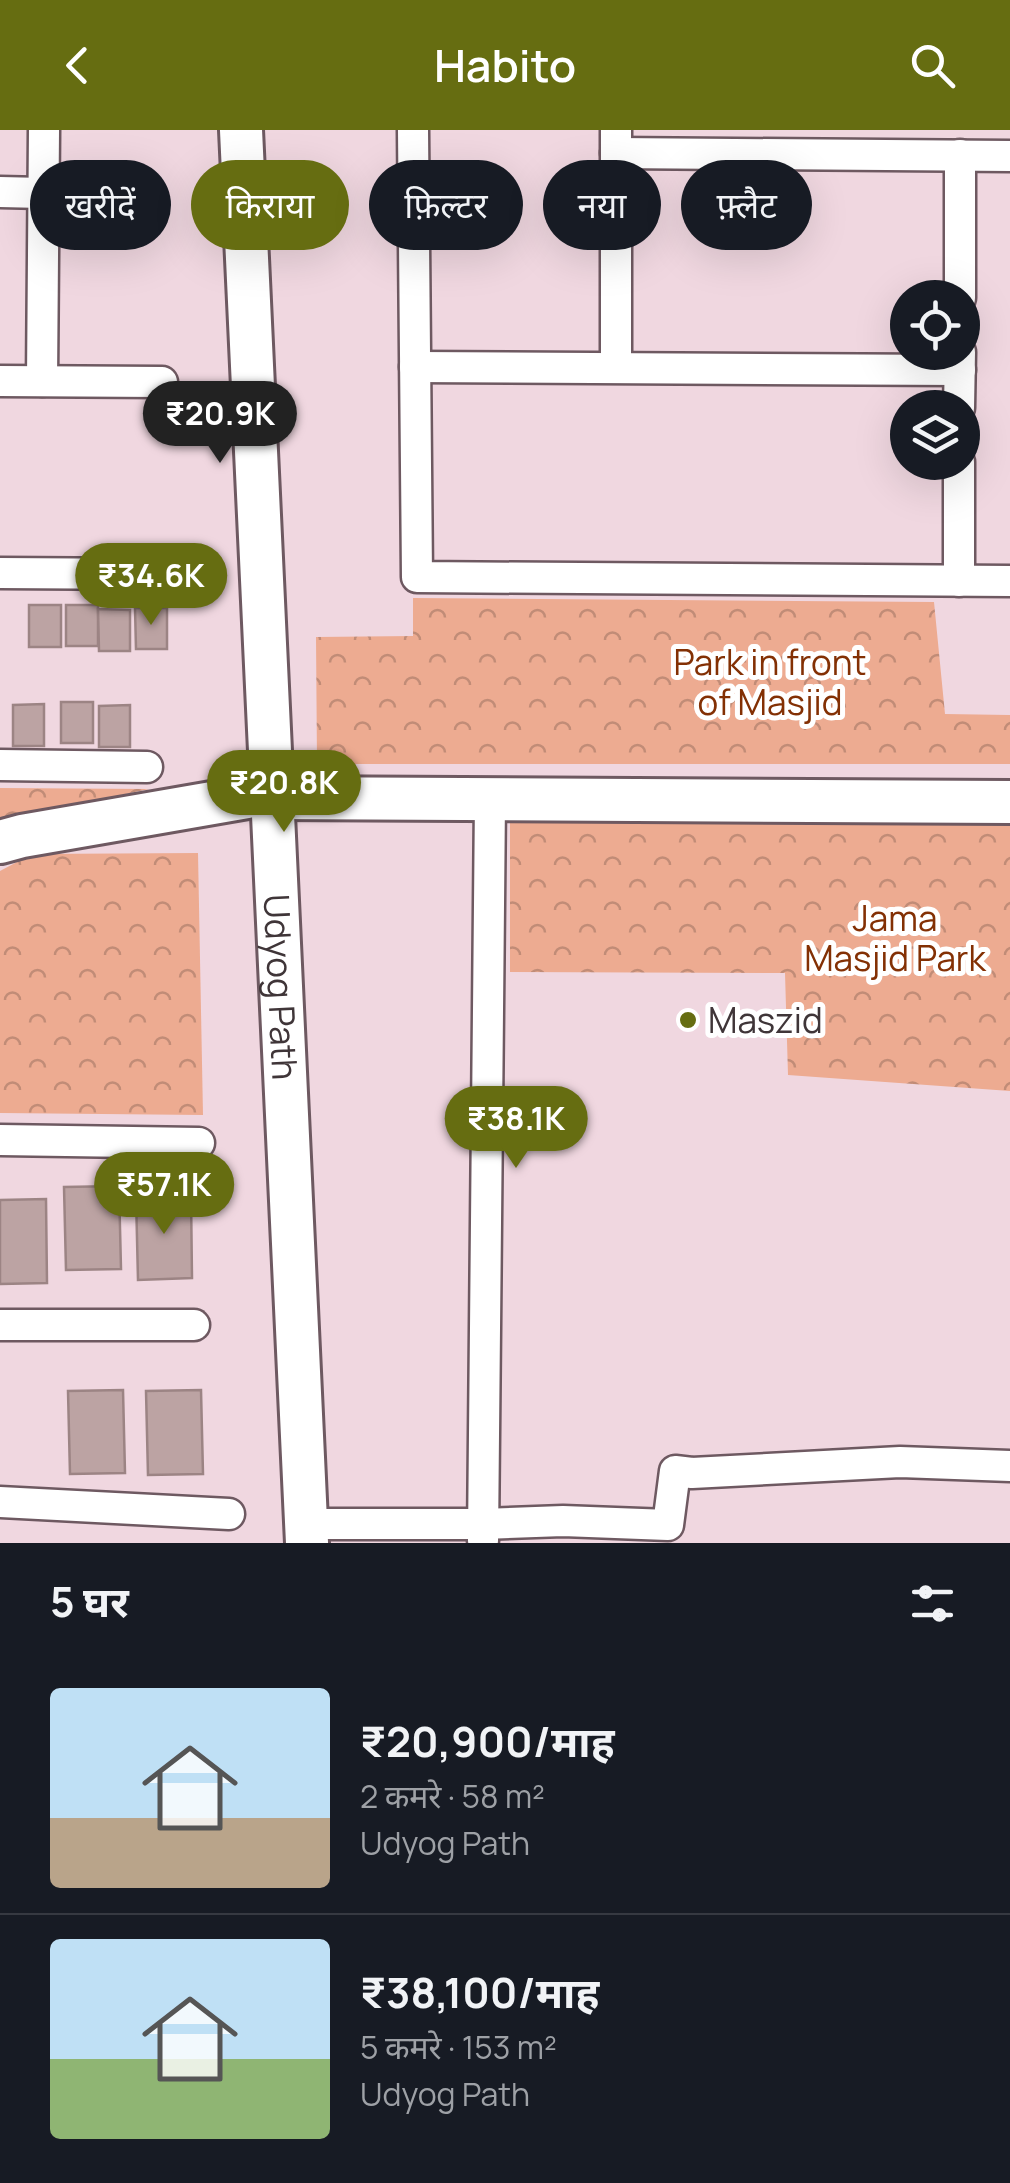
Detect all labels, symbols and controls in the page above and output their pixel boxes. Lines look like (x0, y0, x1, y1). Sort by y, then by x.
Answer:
text: Habito (434, 34, 576, 96)
icon: back (50, 38, 105, 93)
icon: search (905, 38, 960, 93)
chip: खरीदें (30, 160, 171, 250)
chip: किराया (191, 160, 349, 250)
chip: फ़िल्टर (369, 160, 523, 250)
chip: नया (543, 160, 661, 250)
chip: फ़्लैट (681, 160, 812, 250)
map controls (890, 280, 980, 480)
button: locate (890, 280, 980, 370)
pin: ₹20.9K (139, 381, 301, 466)
button: layers (890, 390, 980, 480)
text: ₹20.9K (165, 391, 275, 435)
pin: ₹34.6K (70, 543, 232, 628)
text: ₹34.6K (97, 553, 205, 597)
park label: Park in front of Masjid (674, 638, 866, 726)
pin: ₹20.8K (203, 750, 365, 835)
text: ₹20.8K (229, 760, 339, 804)
street label: Udyog Path (253, 893, 309, 1081)
park label: Jama Masjid Park (804, 894, 987, 982)
place label: Maszid (708, 996, 823, 1044)
marker: Maszid (677, 1009, 699, 1031)
pin: ₹38.1K (435, 1086, 597, 1171)
text: ₹38.1K (467, 1096, 565, 1140)
pin: ₹57.1K (83, 1152, 245, 1237)
text: ₹57.1K (116, 1162, 212, 1206)
text: 5 घर (50, 1572, 129, 1630)
icon: filters (905, 1576, 960, 1631)
text: ₹20,900/माह (360, 1712, 614, 1770)
icon: home (130, 1728, 250, 1848)
text: 2 कमरे · 58 m² (360, 1774, 545, 1818)
text: Udyog Path (360, 1821, 530, 1865)
text: ₹38,100/माह (360, 1963, 599, 2021)
icon: home (130, 1979, 250, 2099)
text: 5 कमरे · 153 m² (360, 2025, 557, 2069)
text: Udyog Path (360, 2072, 530, 2116)

